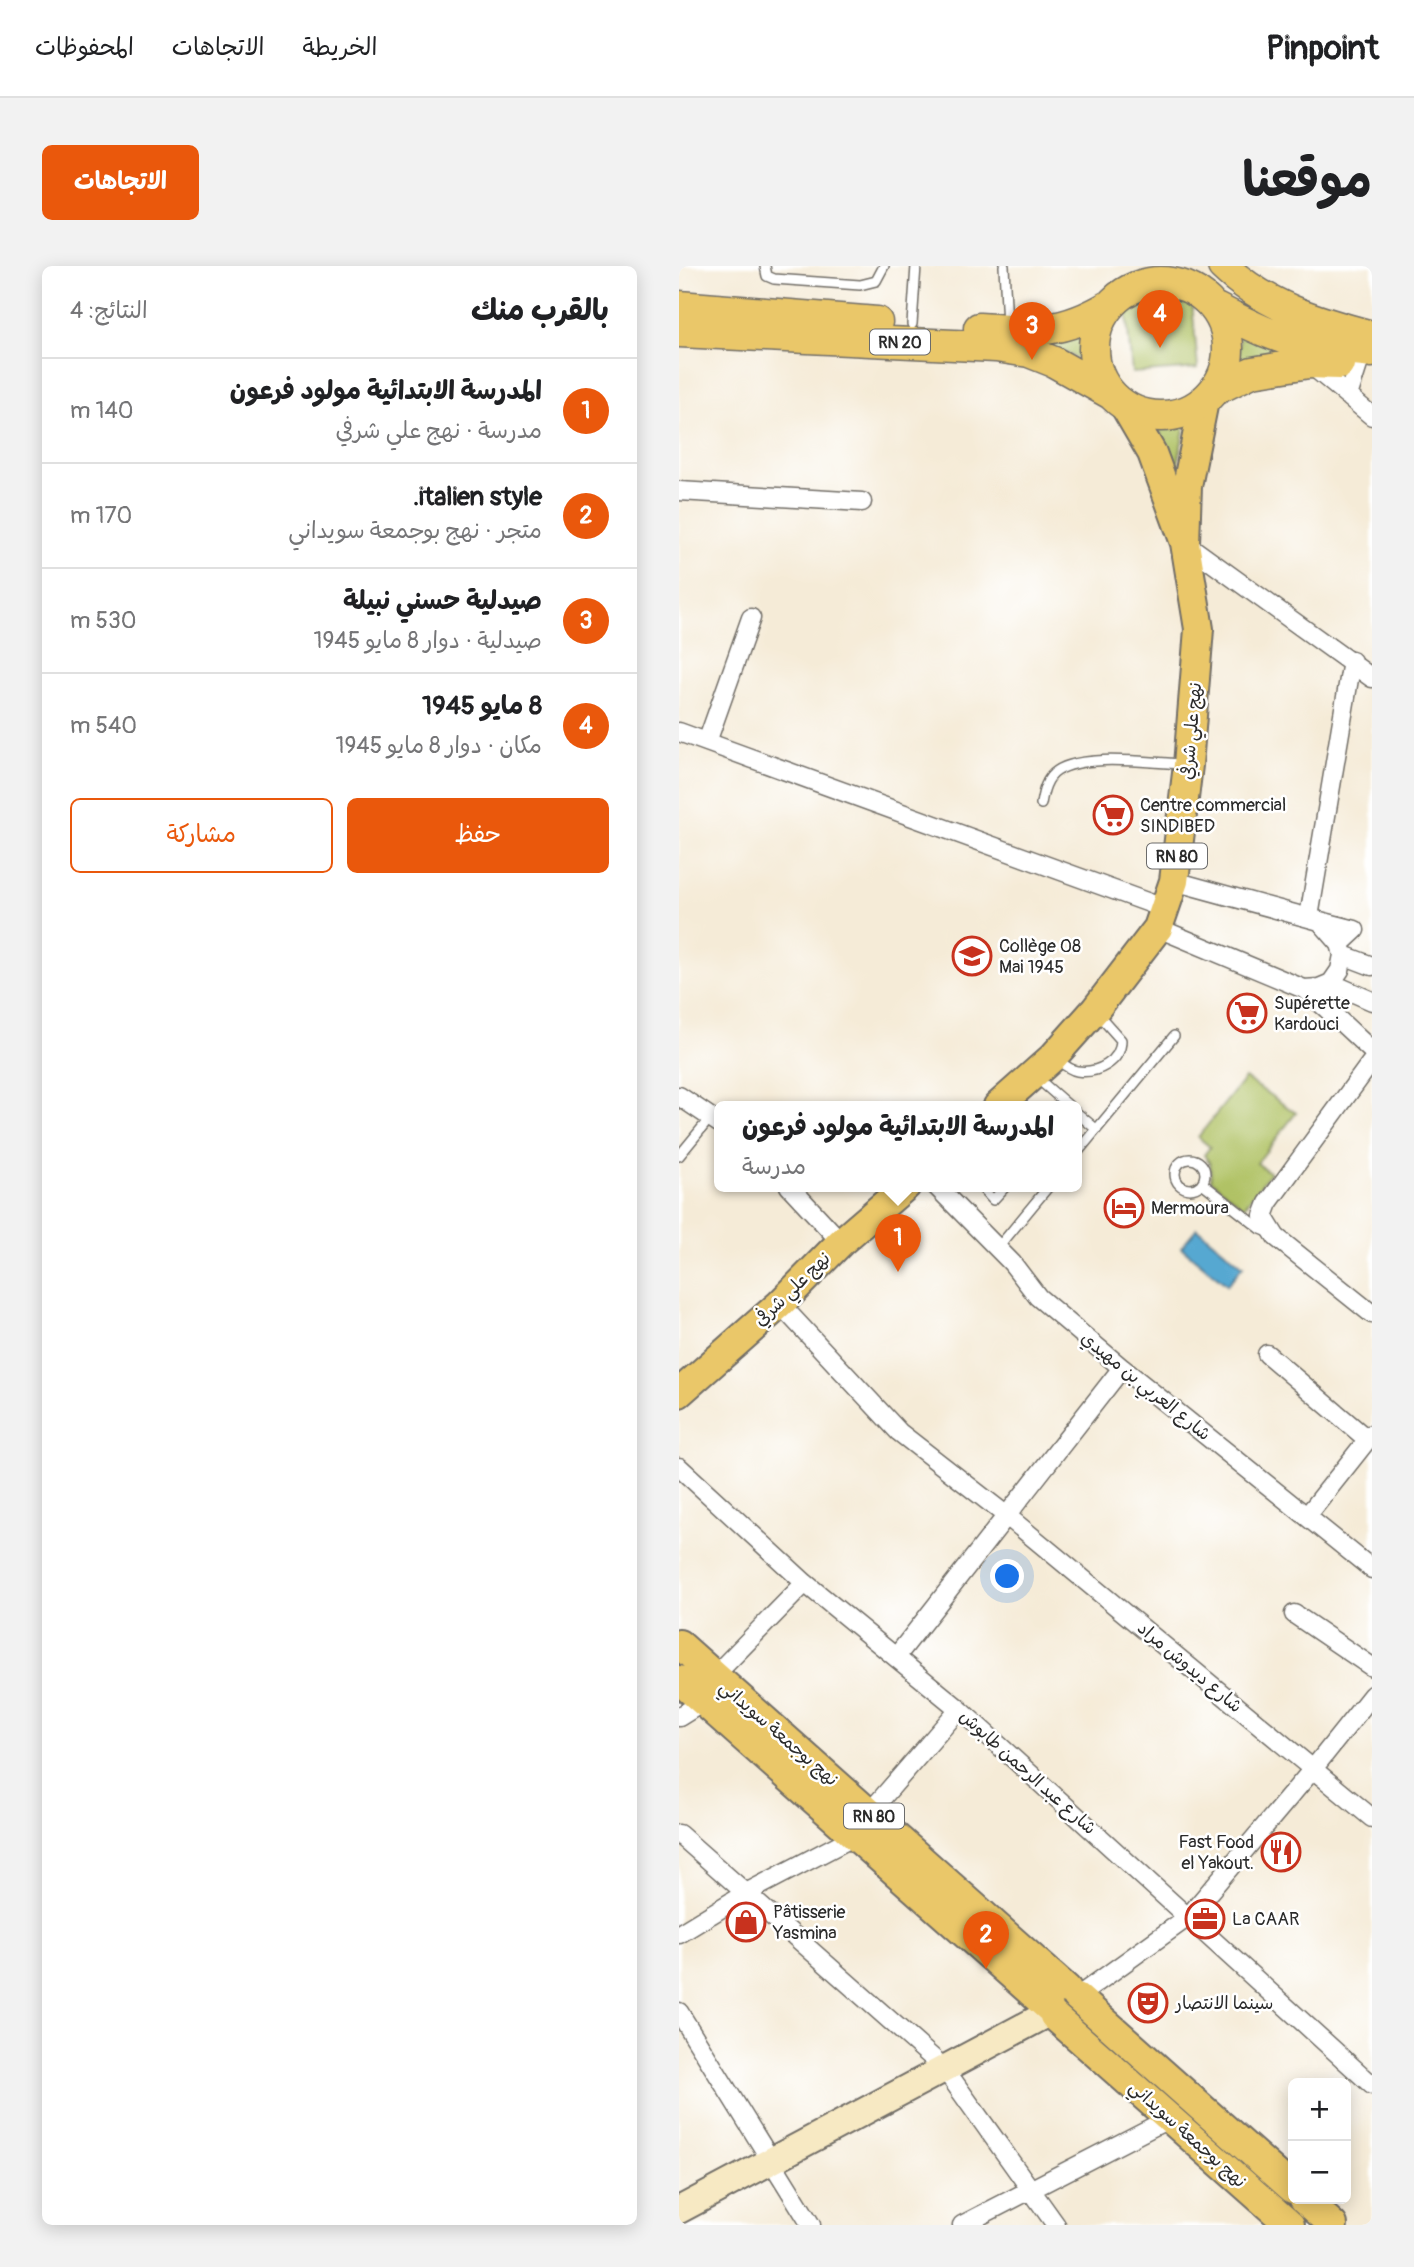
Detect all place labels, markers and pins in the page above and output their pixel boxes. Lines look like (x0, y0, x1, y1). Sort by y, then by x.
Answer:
pin: 4 (1137, 290, 1183, 348)
pin: 3 (1009, 302, 1055, 360)
supermarket icon: Centre commercial SINDIBED (1092, 794, 1134, 836)
place label: Centre commercial SINDIBED (1140, 794, 1286, 838)
school or university icon: Collège 08 Mai 1945 (951, 935, 993, 977)
place label: Collège 08 Mai 1945 (999, 935, 1081, 979)
supermarket icon: Supérette Kardouci (1226, 992, 1268, 1034)
place label: Supérette Kardouci (1274, 992, 1350, 1036)
hotel icon: Mermoura (1103, 1187, 1145, 1229)
place label: Mermoura (1151, 1197, 1229, 1220)
pin: 1 (875, 1214, 921, 1272)
place label: Fast Food el Yakout. (1179, 1831, 1254, 1875)
restaurant icon: Fast Food el Yakout. (1260, 1831, 1302, 1873)
office icon: La CAAR (1184, 1898, 1226, 1940)
shop icon: Pâtisserie Yasmina (725, 1901, 767, 1943)
place label: Pâtisserie Yasmina (772, 1901, 845, 1945)
place label: La CAAR (1232, 1908, 1299, 1931)
pin: 2 (963, 1911, 1009, 1969)
theatre icon: سينما الانتصار (1127, 1982, 1169, 2024)
place label: سينما الانتصار (1174, 1992, 1274, 2015)

